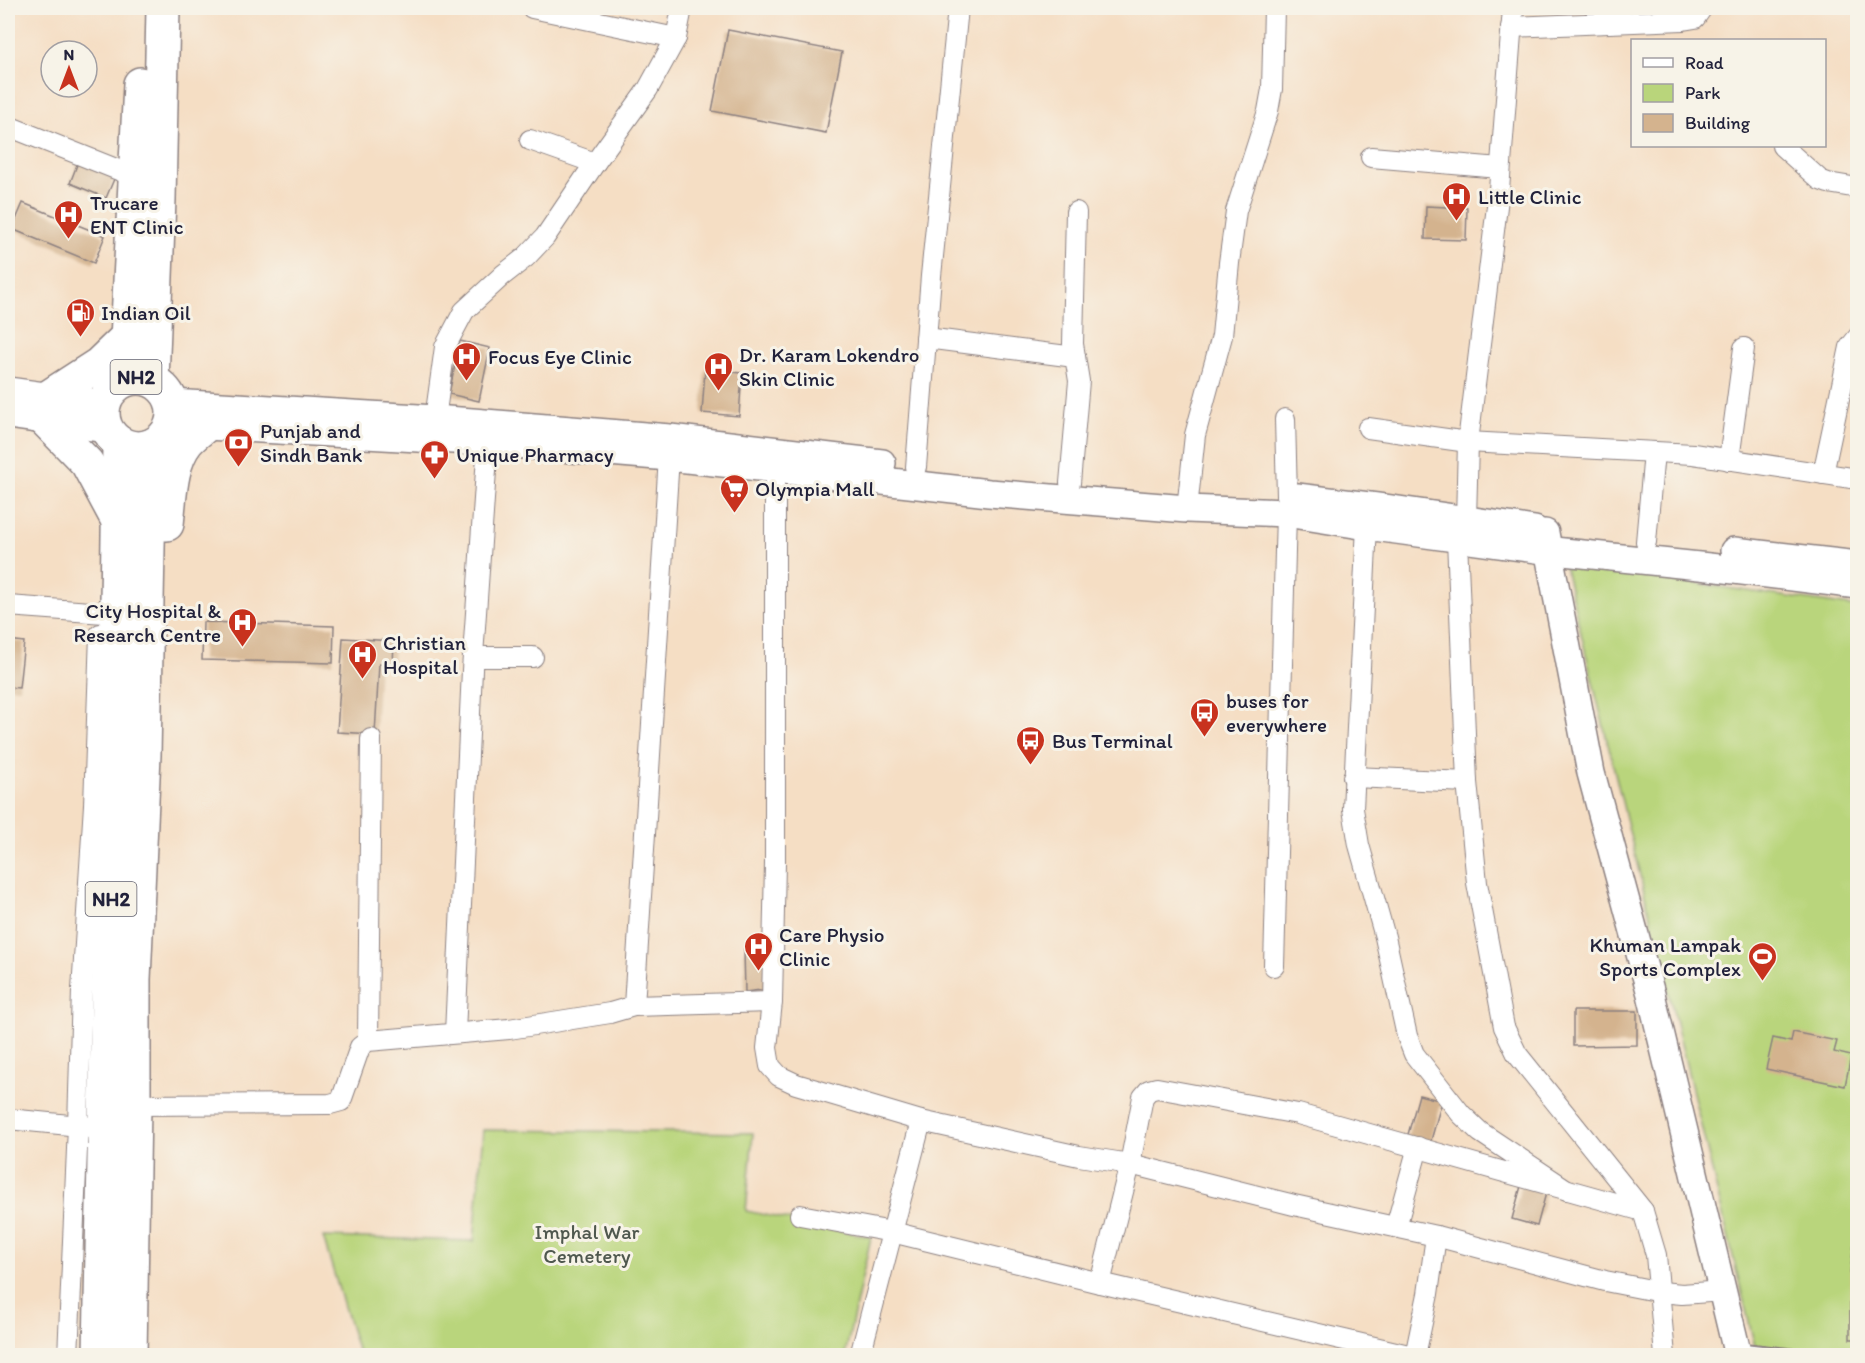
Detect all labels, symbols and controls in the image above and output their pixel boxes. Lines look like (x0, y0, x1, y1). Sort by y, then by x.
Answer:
north arrow (39, 39, 99, 99)
legend (1631, 39, 1826, 147)
text: N (64, 45, 74, 64)
text: Road (1685, 52, 1724, 74)
text: Park (1685, 82, 1720, 104)
text: Building (1685, 112, 1751, 134)
hospital icon: Little Clinic (1441, 180, 1473, 222)
place label: Little Clinic (1478, 184, 1582, 209)
place label: Trucare ENT Clinic (90, 190, 184, 239)
hospital icon: Trucare ENT Clinic (53, 198, 85, 240)
fuel station icon: Indian Oil (64, 296, 96, 338)
place label: Indian Oil (101, 300, 191, 325)
hospital icon: Focus Eye Clinic (451, 340, 483, 382)
place label: Dr. Karam Lokendro Skin Clinic (739, 342, 919, 391)
place label: Focus Eye Clinic (488, 344, 632, 369)
hospital icon: Dr. Karam Lokendro Skin Clinic (702, 350, 734, 392)
road number: NH2 (110, 360, 162, 394)
place label: Punjab and Sindh Bank (260, 418, 363, 467)
bank icon: Punjab and Sindh Bank (223, 426, 255, 468)
pharmacy icon: Unique Pharmacy (419, 438, 451, 480)
place label: Unique Pharmacy (456, 442, 614, 467)
supermarket icon: Olympia Mall (718, 472, 750, 514)
place label: Olympia Mall (755, 476, 875, 501)
place label: City Hospital & Research Centre (73, 598, 221, 647)
hospital icon: City Hospital & Research Centre (226, 606, 258, 648)
place label: Christian Hospital (383, 630, 466, 679)
hospital icon: Christian Hospital (346, 638, 378, 680)
place label: buses for everywhere (1226, 688, 1327, 737)
bus stop icon: buses for everywhere (1189, 696, 1221, 738)
bus stop icon: Bus Terminal (1015, 724, 1047, 766)
place label: Bus Terminal (1052, 728, 1173, 753)
road number: NH2 (86, 882, 136, 916)
place label: Care Physio Clinic (779, 922, 885, 971)
hospital icon: Care Physio Clinic (742, 930, 774, 972)
place label: Khuman Lampak Sports Complex (1589, 932, 1741, 981)
sports icon: Khuman Lampak Sports Complex (1746, 940, 1778, 982)
park label: Imphal War Cemetery (535, 1219, 639, 1268)

